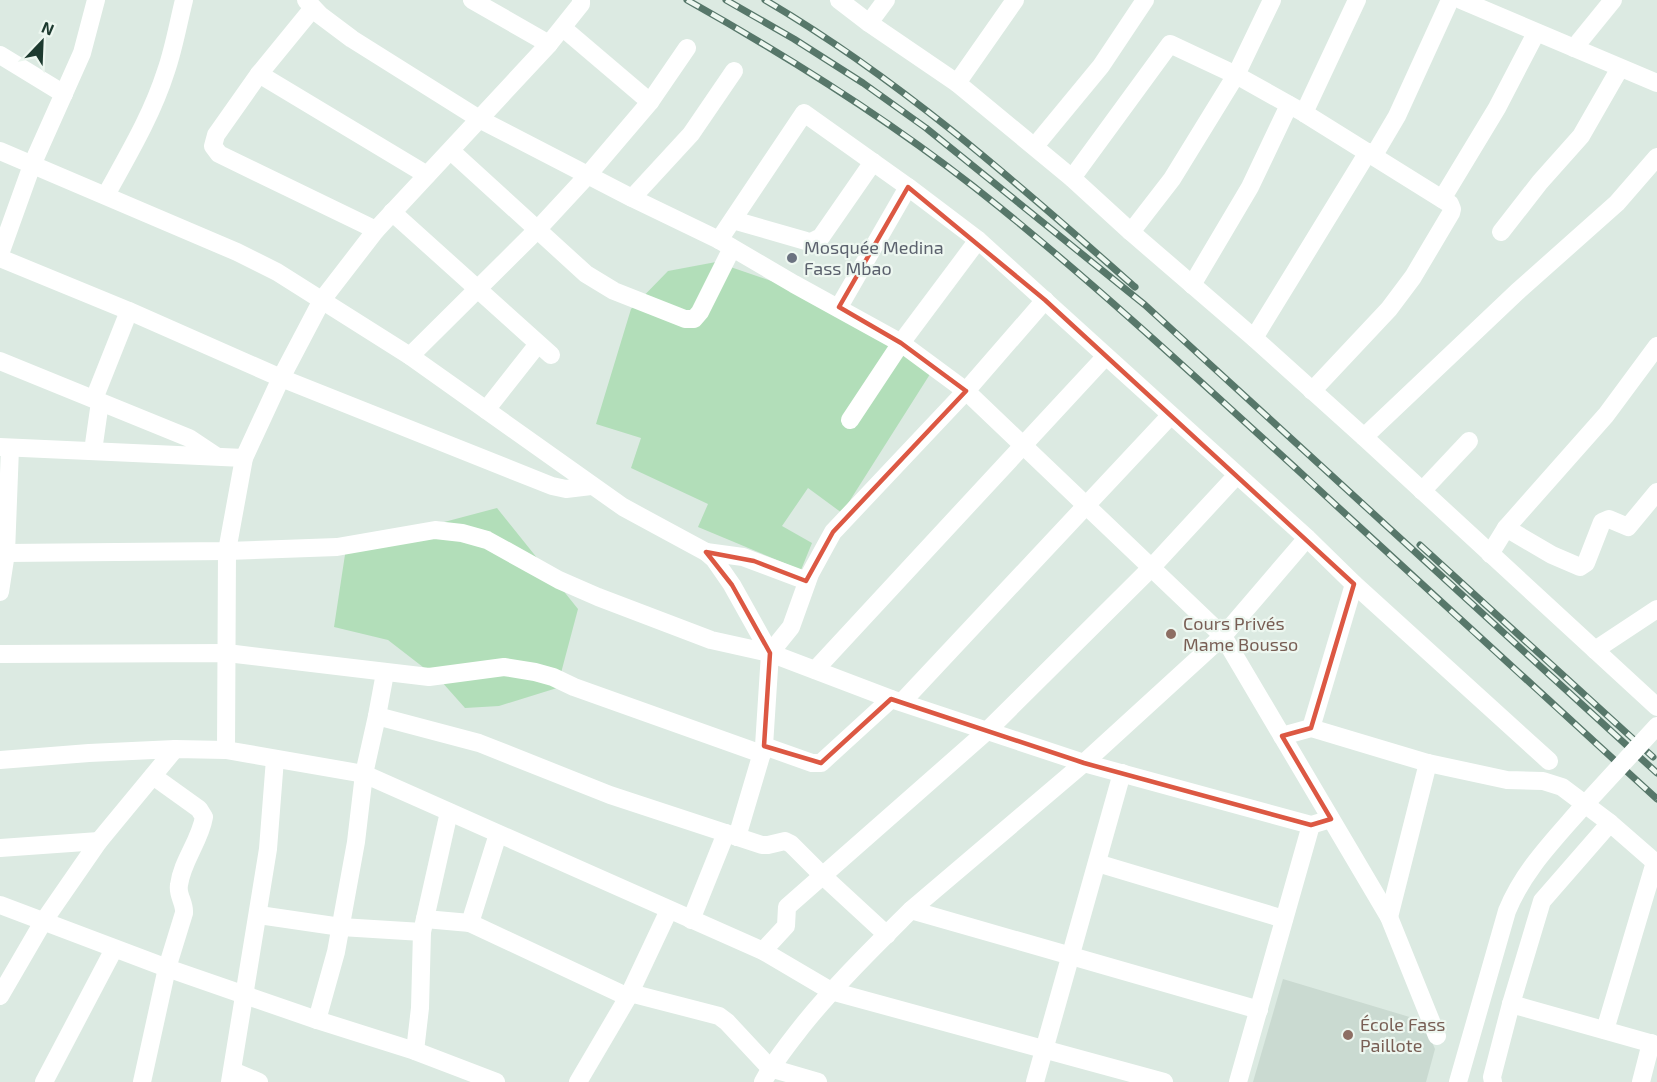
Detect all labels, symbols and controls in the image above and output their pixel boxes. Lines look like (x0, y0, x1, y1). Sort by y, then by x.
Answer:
north arrow (12, 12, 72, 72)
text: N (39, 17, 57, 39)
place label: Mosquée Medina Fass Mbao (804, 236, 944, 279)
marker: Mosquée Medina Fass Mbao (785, 251, 799, 265)
place label: Cours Privés Mame Bousso (1183, 612, 1298, 655)
marker: Cours Privés Mame Bousso (1164, 627, 1178, 641)
place label: École Fass Paillote (1360, 1013, 1445, 1056)
marker: École Fass Paillote (1341, 1028, 1355, 1042)

